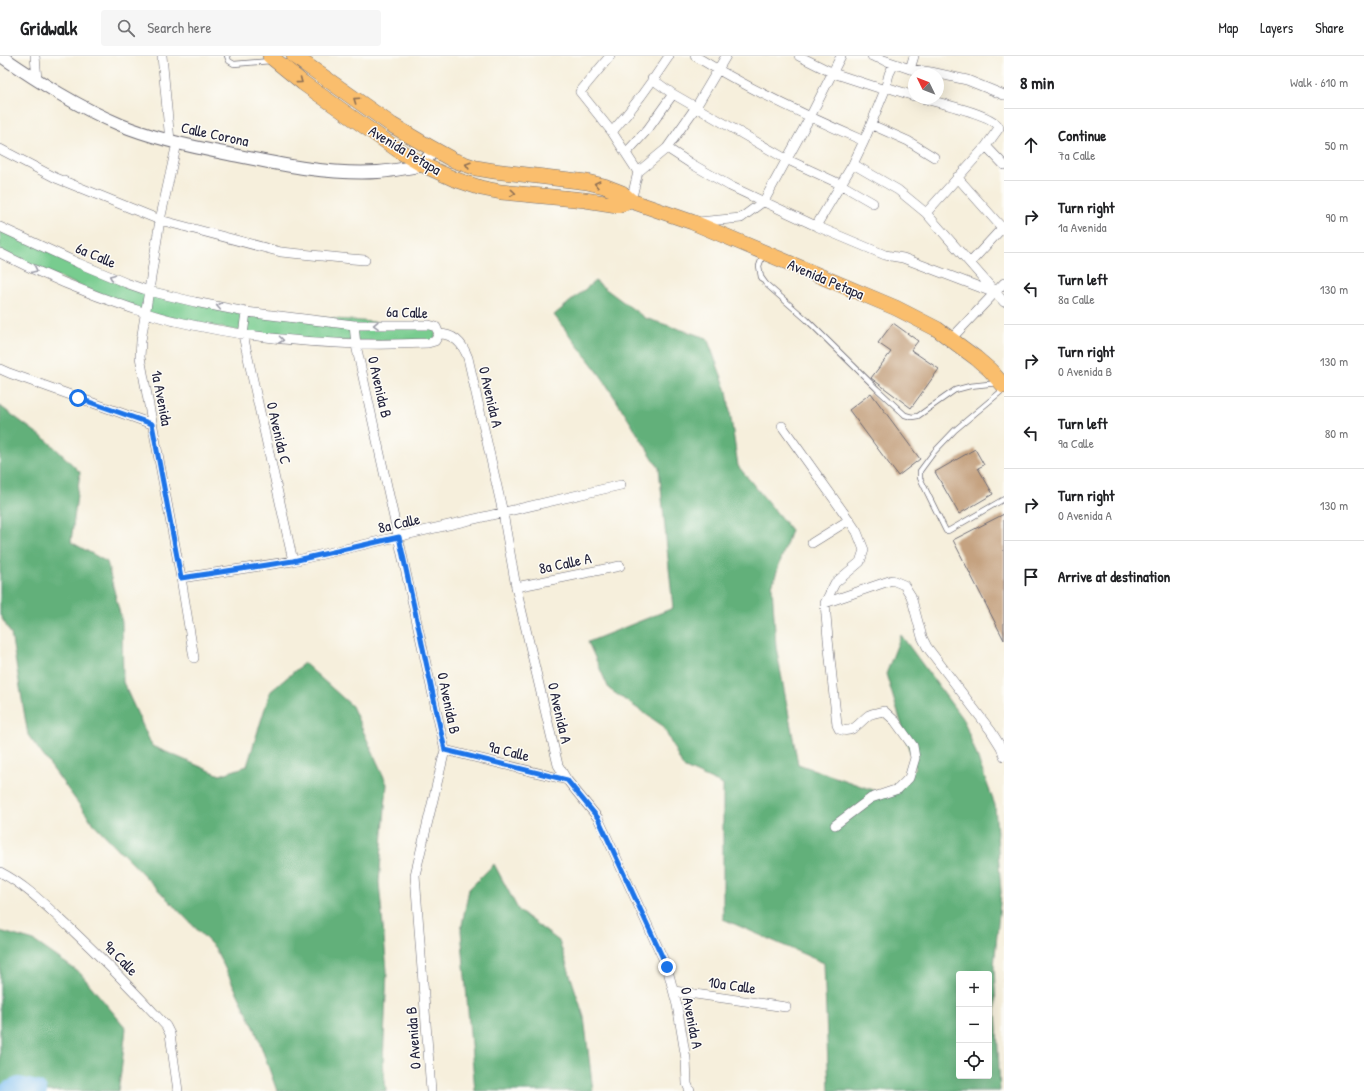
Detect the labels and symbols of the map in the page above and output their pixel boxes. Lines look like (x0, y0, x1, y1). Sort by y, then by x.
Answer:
north arrow (908, 68, 944, 104)
one-way arrow (296, 76, 303, 84)
one-way arrow (353, 97, 360, 105)
street label: Calle Corona (179, 117, 251, 151)
street label: Avenida Petapa (365, 120, 445, 180)
one-way arrow (465, 161, 472, 170)
one-way arrow (593, 180, 600, 189)
one-way arrow (510, 188, 516, 197)
street label: 6a Calle (73, 237, 119, 273)
street label: Avenida Petapa (785, 253, 868, 305)
one-way arrow (31, 265, 38, 273)
one-way arrow (109, 274, 116, 282)
street label: 6a Calle (386, 301, 428, 323)
one-way arrow (216, 303, 222, 311)
one-way arrow (373, 321, 379, 329)
one-way arrow (278, 335, 284, 344)
street label: 0 Avenida B (363, 354, 397, 420)
street label: 0 Avenida A (474, 364, 508, 430)
street label: 1a Avenida (146, 369, 178, 428)
route start (69, 389, 87, 407)
street label: 0 Avenida C (262, 400, 296, 466)
street label: 8a Calle (376, 508, 422, 538)
street label: 8a Calle A (537, 547, 594, 579)
street label: 0 Avenida B (432, 670, 466, 736)
street label: 0 Avenida A (543, 680, 577, 746)
street label: 9a Calle (486, 736, 532, 766)
street label: 9a Calle (99, 936, 143, 980)
route end (658, 958, 676, 976)
street label: 10a Calle (707, 971, 757, 999)
street label: 0 Avenida A (676, 986, 708, 1051)
street label: 0 Avenida B (400, 1006, 426, 1070)

